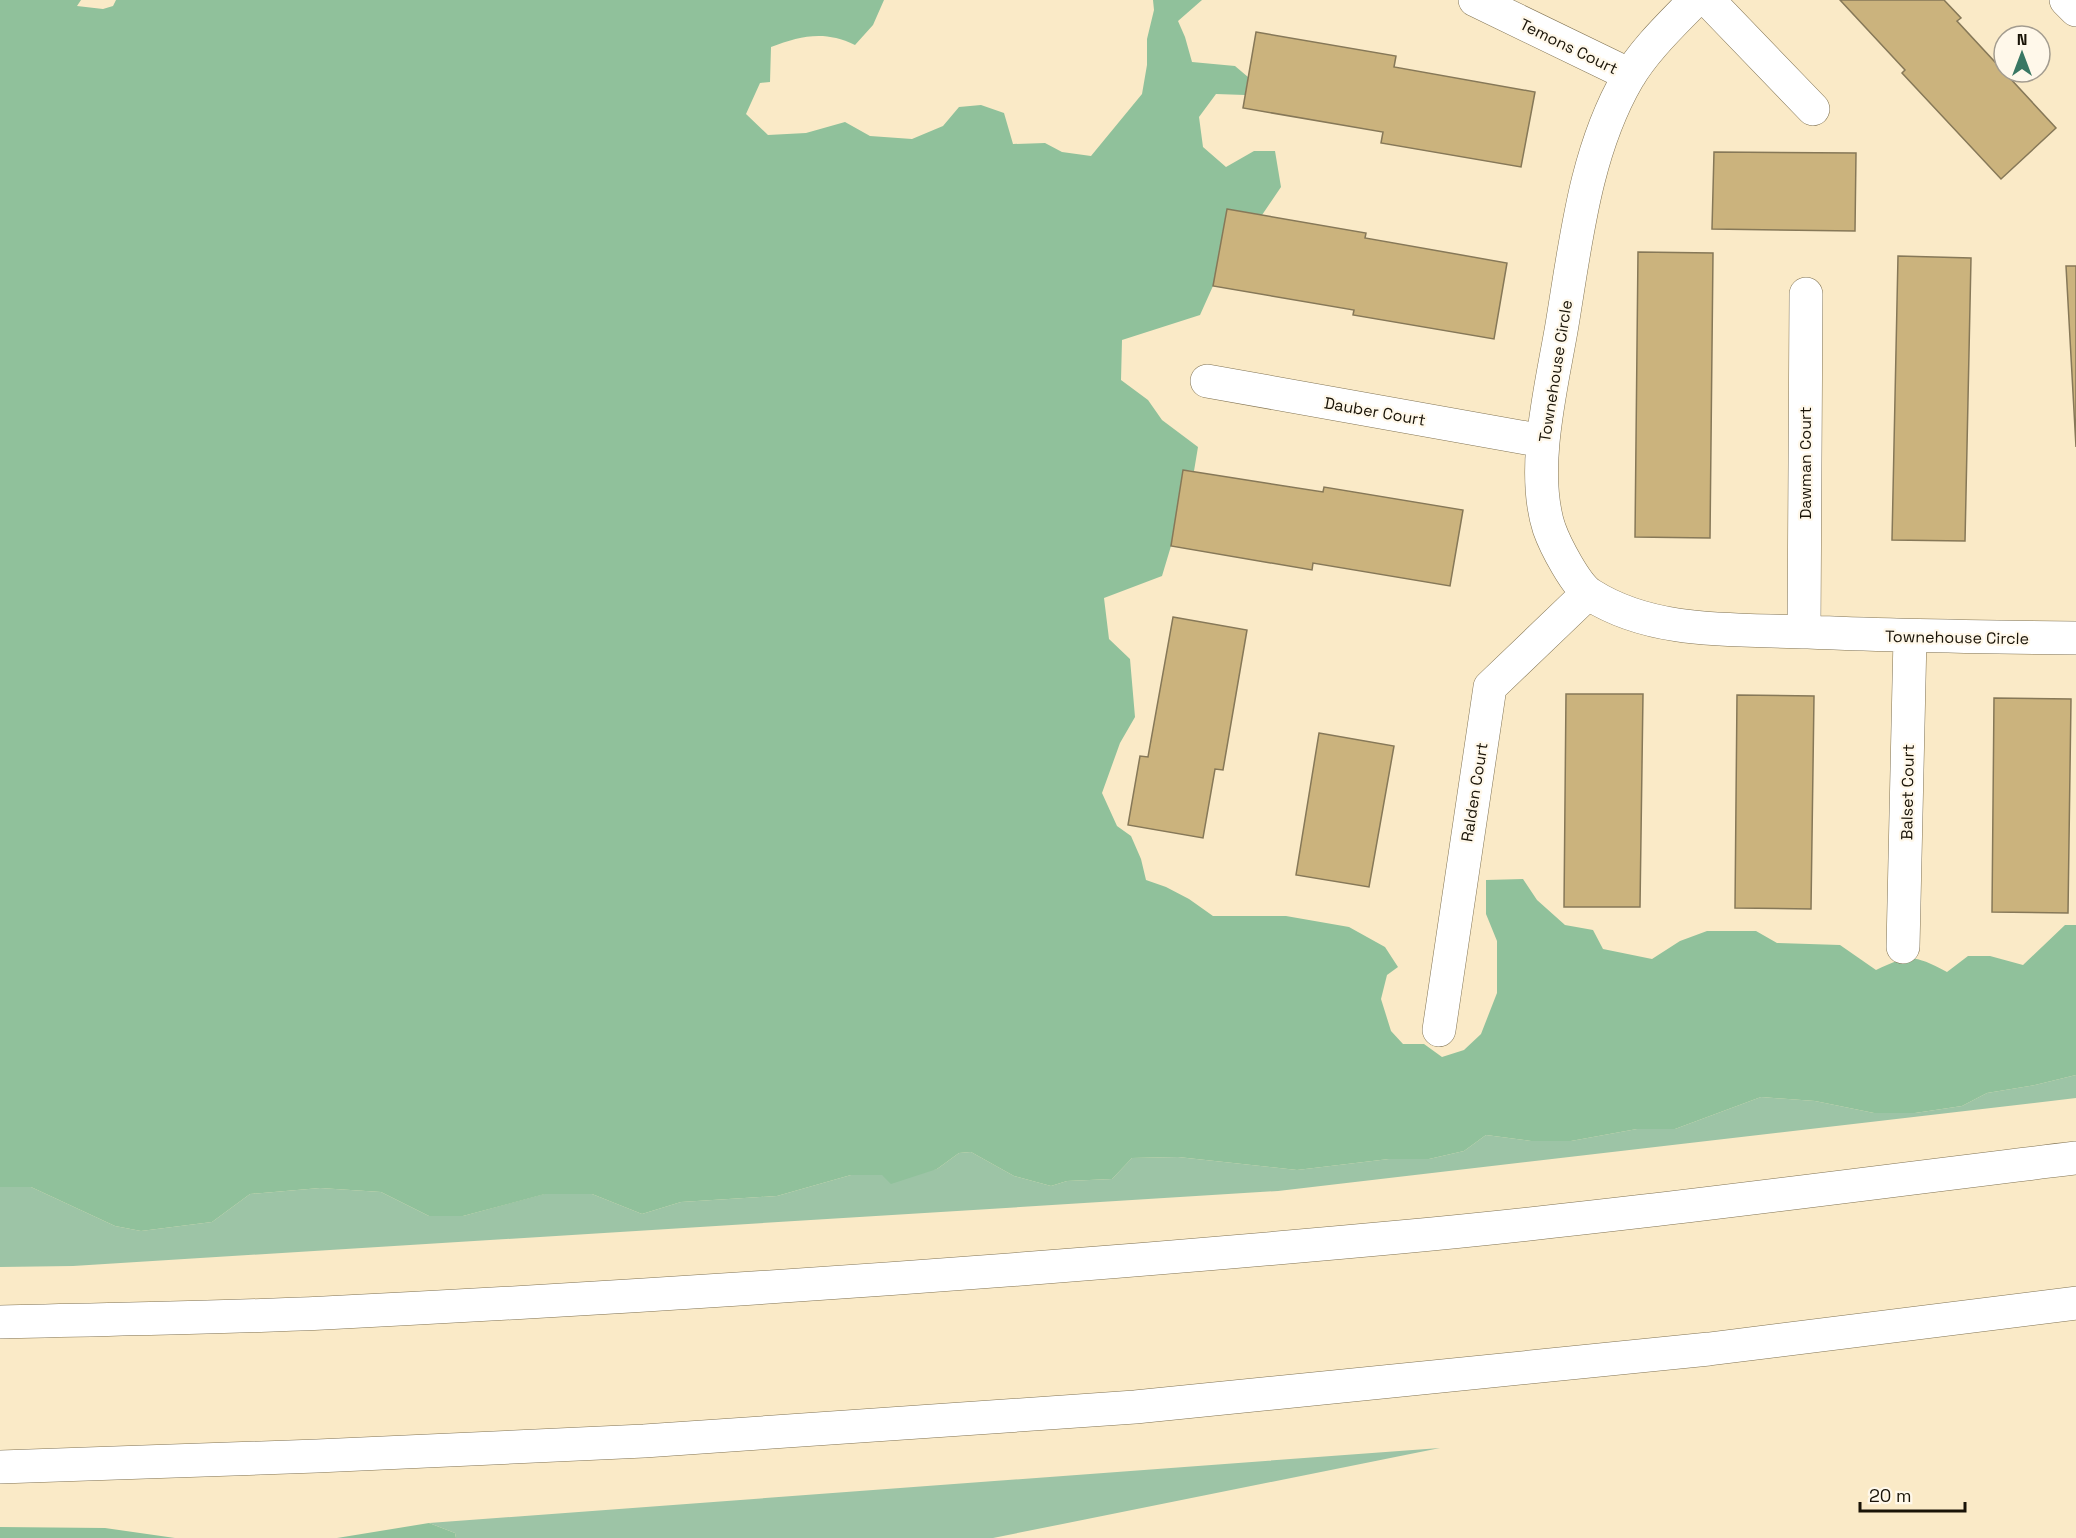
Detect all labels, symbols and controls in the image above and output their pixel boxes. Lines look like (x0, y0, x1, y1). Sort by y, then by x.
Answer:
street label: Temons Court (1516, 14, 1621, 79)
north arrow (1992, 24, 2052, 84)
text: N (2017, 29, 2027, 50)
street label: Townehouse Circle (1534, 298, 1577, 444)
street label: Dauber Court (1323, 392, 1427, 431)
street label: Dawman Court (1795, 407, 1816, 519)
street label: Townehouse Circle (1885, 626, 2029, 649)
street label: Ralden Court (1456, 741, 1493, 843)
street label: Balset Court (1896, 744, 1919, 840)
scale bar (1860, 1475, 1965, 1513)
text: 20 m (1869, 1484, 1912, 1507)

